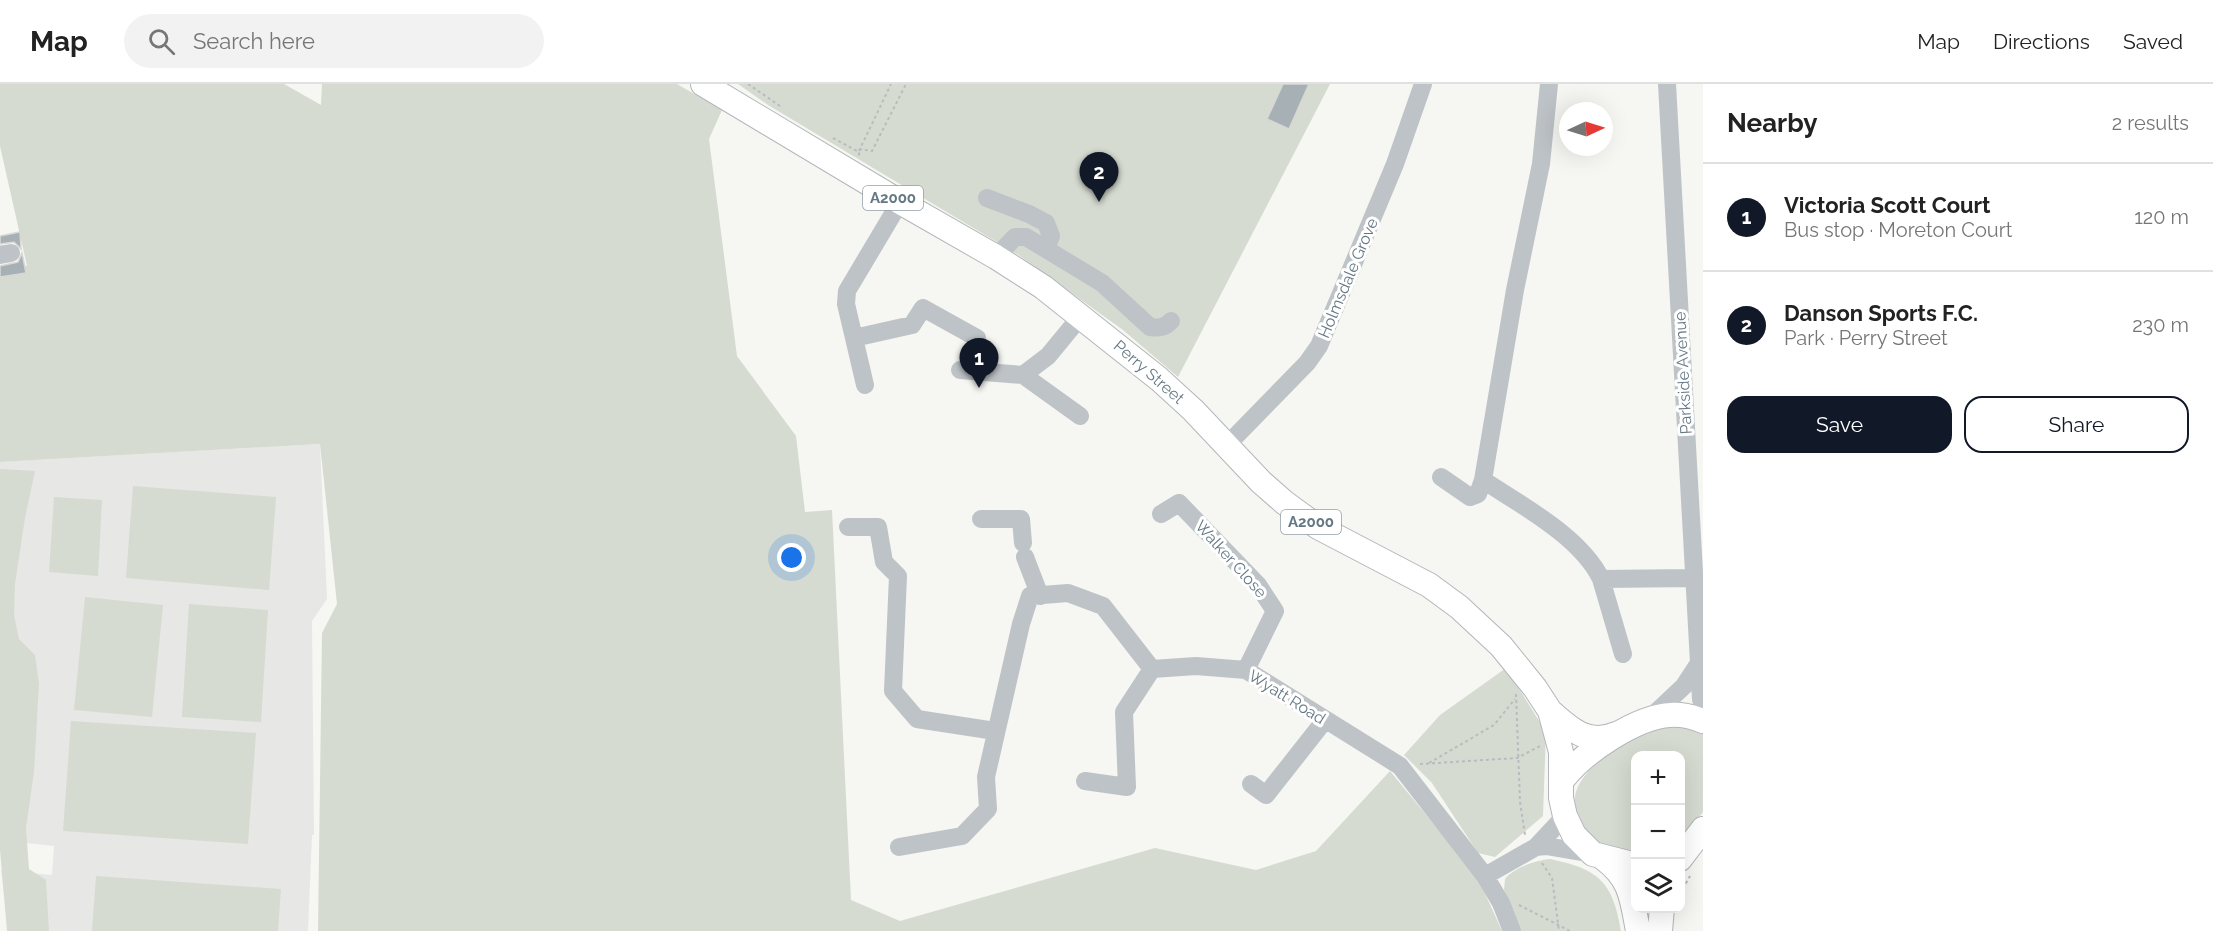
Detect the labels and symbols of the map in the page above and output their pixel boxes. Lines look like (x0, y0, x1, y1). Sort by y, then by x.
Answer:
north arrow (1559, 102, 1613, 156)
pin: 2 (1080, 152, 1118, 202)
road number: A2000 (863, 186, 923, 210)
street label: Holmsdale Grove (1314, 215, 1382, 341)
street label: Parkside Avenue (1670, 311, 1696, 435)
street label: Perry Street (1110, 336, 1189, 408)
pin: 1 (960, 338, 998, 388)
road number: A2000 (1281, 510, 1341, 534)
street label: Walker Close (1191, 516, 1271, 602)
your location (777, 543, 806, 572)
street label: Wyatt Road (1245, 666, 1329, 728)

